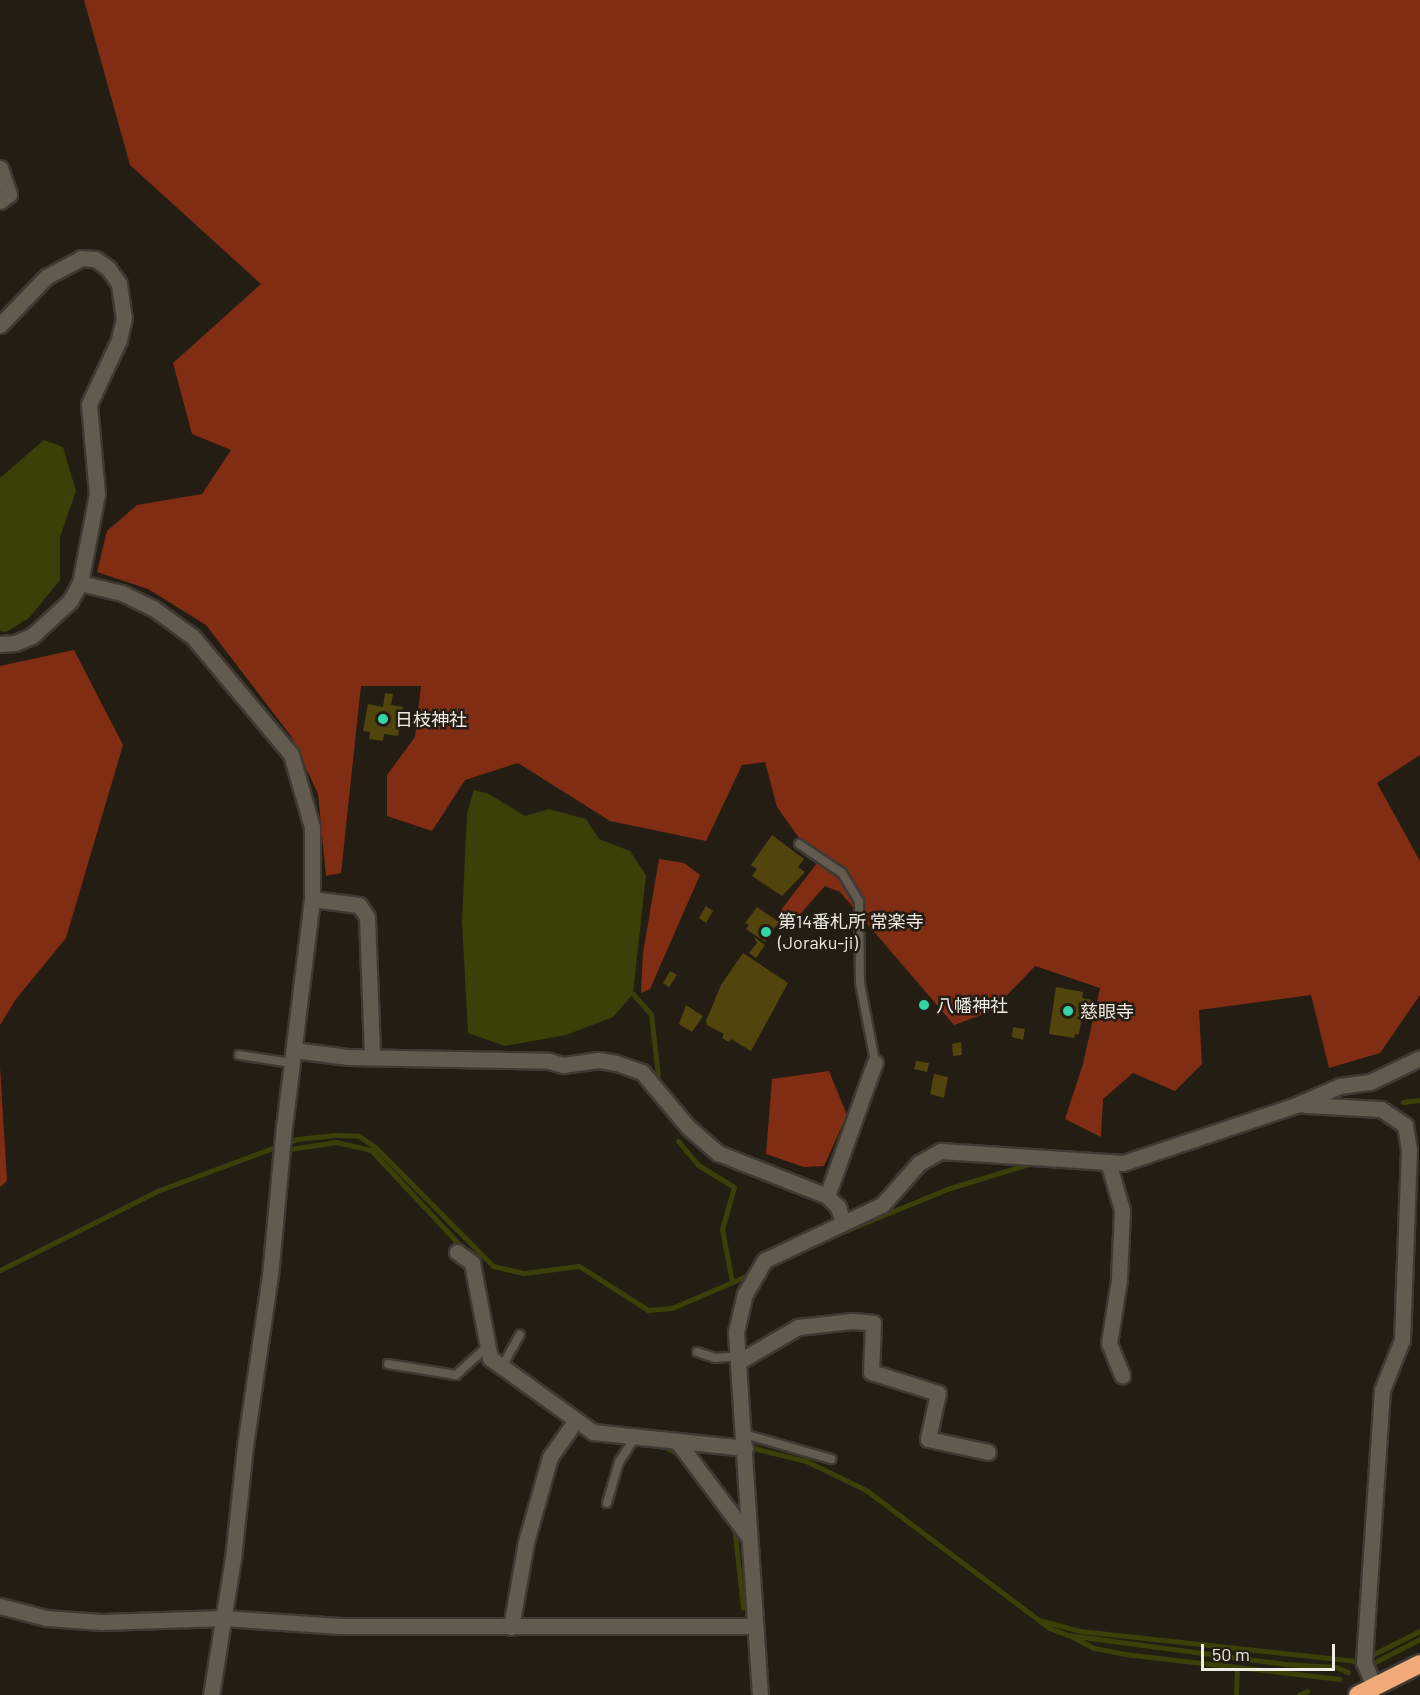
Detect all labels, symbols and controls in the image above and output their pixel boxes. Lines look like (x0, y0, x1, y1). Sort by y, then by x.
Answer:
place label: 日枝神社 (395, 708, 467, 730)
marker: 日枝神社 (376, 712, 390, 726)
place label: 第14番札所 常楽寺 (Joraku-ji) (778, 911, 924, 954)
marker: 第14番札所 常楽寺 (Joraku-ji) (759, 925, 773, 939)
place label: 八幡神社 (936, 994, 1008, 1016)
marker: 八幡神社 (917, 998, 931, 1012)
place label: 慈眼寺 (1080, 1000, 1134, 1022)
marker: 慈眼寺 (1061, 1004, 1075, 1018)
scale bar (1204, 1632, 1338, 1670)
text: 50 m (1212, 1643, 1250, 1665)

